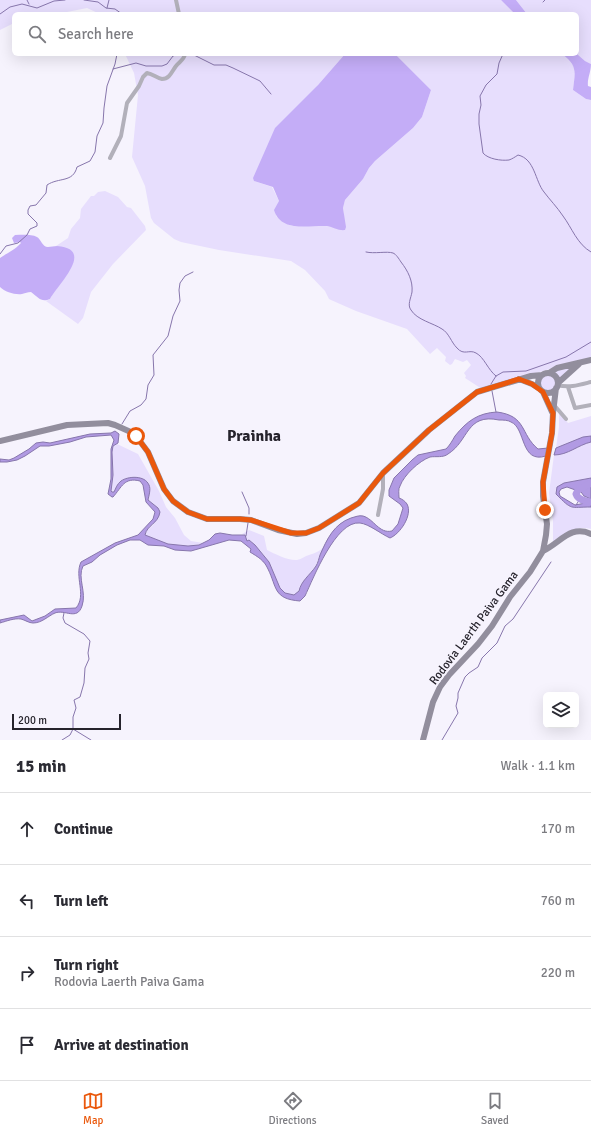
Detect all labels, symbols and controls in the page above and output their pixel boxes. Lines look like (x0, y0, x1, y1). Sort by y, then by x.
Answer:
search box (12, 12, 579, 56)
icon: search (26, 23, 48, 45)
text: Search here (58, 25, 134, 43)
district label: Prainha (227, 426, 281, 446)
route start (127, 427, 145, 445)
route end (536, 501, 554, 519)
street label: Rodovia Laerth Paiva Gama (426, 568, 522, 688)
map controls (543, 692, 579, 728)
button: layers (543, 692, 579, 728)
scale bar (12, 712, 121, 731)
text: 200 m (18, 714, 47, 727)
text: 15 min (16, 756, 66, 777)
text: Walk · 1.1 km (501, 758, 575, 774)
icon: ahead (16, 818, 38, 840)
text: Continue (54, 820, 113, 838)
text: 170 m (541, 821, 575, 837)
icon: left (16, 890, 38, 912)
text: Turn left (54, 892, 108, 910)
text: 760 m (541, 893, 575, 909)
text: Turn right (54, 956, 119, 974)
icon: right (16, 962, 38, 984)
text: 220 m (541, 965, 575, 981)
text: Rodovia Laerth Paiva Gama (54, 974, 204, 990)
icon: arrive (16, 1034, 38, 1056)
text: Arrive at destination (54, 1036, 189, 1054)
tab: Map (82, 1090, 104, 1127)
tab: Directions (269, 1090, 317, 1127)
tab: Saved (481, 1090, 509, 1127)

